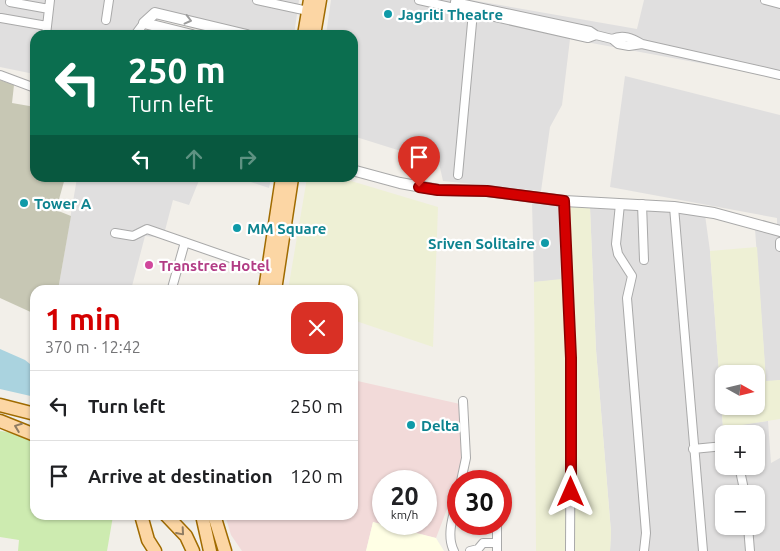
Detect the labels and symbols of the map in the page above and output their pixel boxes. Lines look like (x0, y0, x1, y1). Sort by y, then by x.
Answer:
place label: Jagriti Theatre (398, 6, 503, 23)
marker: Jagriti Theatre (382, 8, 394, 20)
one-way arrow (183, 14, 192, 25)
pin (398, 136, 440, 187)
place label: Tower A (34, 195, 92, 212)
marker: Tower A (18, 197, 30, 209)
place label: MM Square (247, 220, 326, 237)
marker: MM Square (231, 222, 243, 234)
place label: Sriven Solitaire (428, 235, 535, 252)
marker: Sriven Solitaire (539, 237, 551, 249)
place label: Transtree Hotel (159, 257, 270, 274)
marker: Transtree Hotel (143, 259, 155, 271)
north arrow (715, 365, 765, 415)
place label: Delta (421, 417, 460, 434)
marker: Delta (405, 419, 417, 431)
one-way arrow (14, 423, 23, 433)
position arrow (544, 465, 596, 517)
speed limit sign: 30 (447, 470, 512, 535)
one-way arrow (175, 527, 184, 536)

